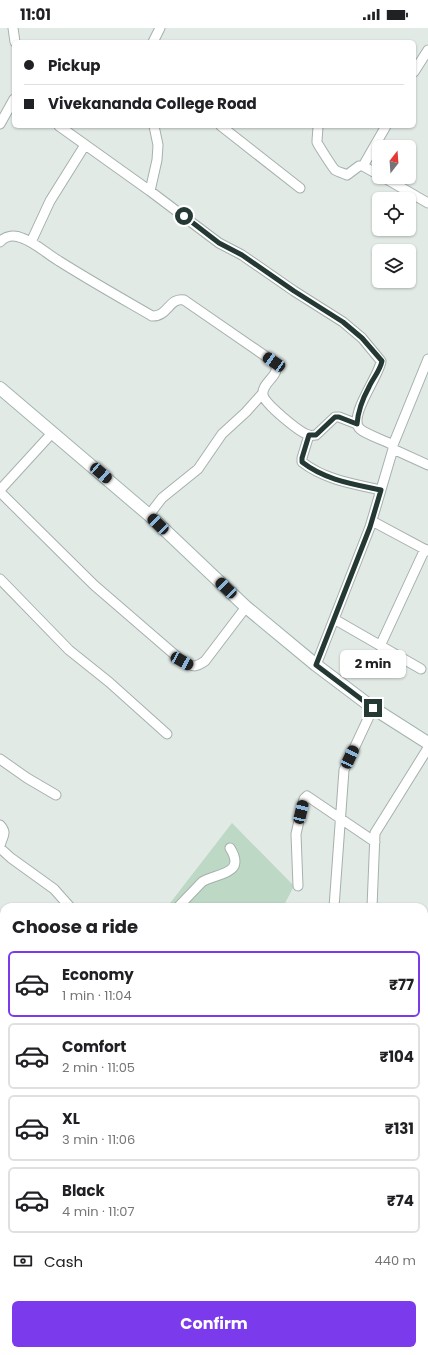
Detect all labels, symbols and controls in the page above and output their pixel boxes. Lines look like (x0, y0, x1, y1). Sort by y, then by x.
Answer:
text: 11:01 (20, 4, 51, 25)
text: Pickup (48, 55, 100, 76)
text: Vivekananda College Road (48, 93, 257, 114)
north arrow (372, 140, 416, 184)
map controls (372, 140, 416, 288)
button: locate (372, 192, 416, 236)
route start (175, 207, 193, 225)
button: layers (372, 244, 416, 288)
car (261, 350, 287, 374)
car (88, 461, 114, 485)
car (145, 511, 171, 537)
car (213, 575, 239, 601)
car (169, 650, 195, 672)
callout: 2 min (340, 650, 406, 678)
text: 2 min (355, 654, 391, 673)
route end (364, 699, 382, 717)
car (339, 744, 361, 770)
car (292, 799, 310, 825)
text: Choose a ride (12, 914, 138, 939)
text: Economy (62, 964, 134, 985)
icon: car (14, 966, 50, 1002)
text: ₹77 (389, 974, 414, 995)
text: 1 min · 11:04 (62, 986, 132, 1005)
text: Comfort (62, 1036, 126, 1057)
icon: car (14, 1038, 50, 1074)
text: ₹104 (379, 1046, 414, 1067)
text: 2 min · 11:05 (62, 1058, 135, 1077)
text: XL (62, 1108, 80, 1129)
icon: car (14, 1110, 50, 1146)
text: ₹131 (385, 1118, 414, 1139)
text: 3 min · 11:06 (62, 1130, 135, 1149)
text: Black (62, 1180, 105, 1201)
icon: car (14, 1182, 50, 1218)
text: ₹74 (387, 1190, 414, 1211)
text: 4 min · 11:07 (62, 1202, 135, 1221)
icon: cash (12, 1250, 34, 1272)
text: Cash (44, 1251, 83, 1272)
text: 440 m (375, 1251, 416, 1270)
button: Confirm (12, 1301, 416, 1347)

